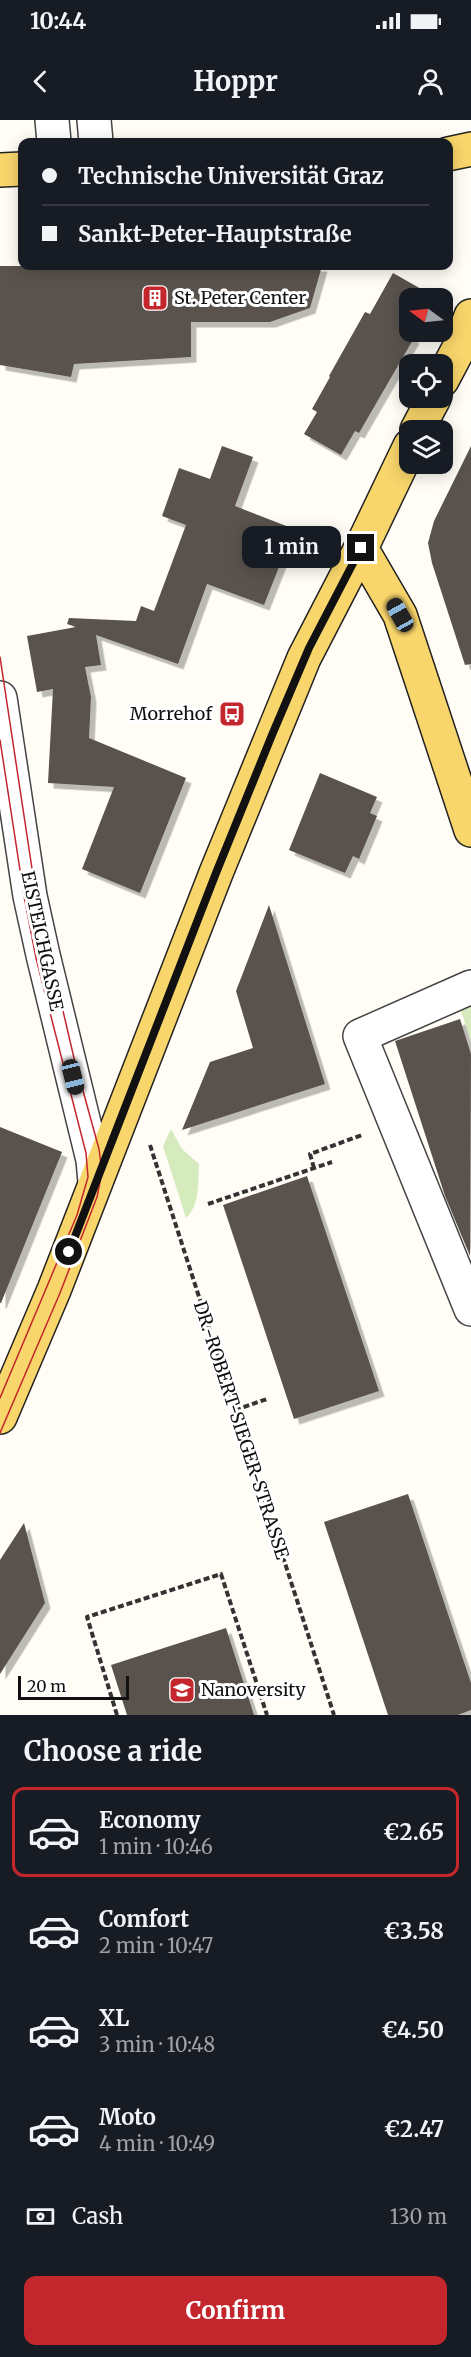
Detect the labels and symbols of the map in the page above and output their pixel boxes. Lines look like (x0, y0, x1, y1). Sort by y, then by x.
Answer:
building icon: St. Peter Center (140, 283, 170, 313)
place label: St. Peter Center (174, 286, 306, 309)
north arrow (399, 288, 453, 342)
callout: 1 min (241, 527, 340, 569)
route end (347, 534, 374, 561)
car (383, 595, 417, 635)
bus stop icon: Morrehof (217, 699, 247, 729)
place label: Morrehof (130, 702, 213, 725)
street label: EISTEICHGASSE (16, 869, 69, 1013)
car (60, 1057, 86, 1097)
route start (55, 1238, 82, 1265)
street label: DR.-ROBERT-SIEGER-STRASSE (189, 1298, 294, 1562)
scale bar (18, 1673, 129, 1700)
school or university icon: Nanoversity (167, 1675, 197, 1705)
place label: Nanoversity (201, 1678, 306, 1701)

